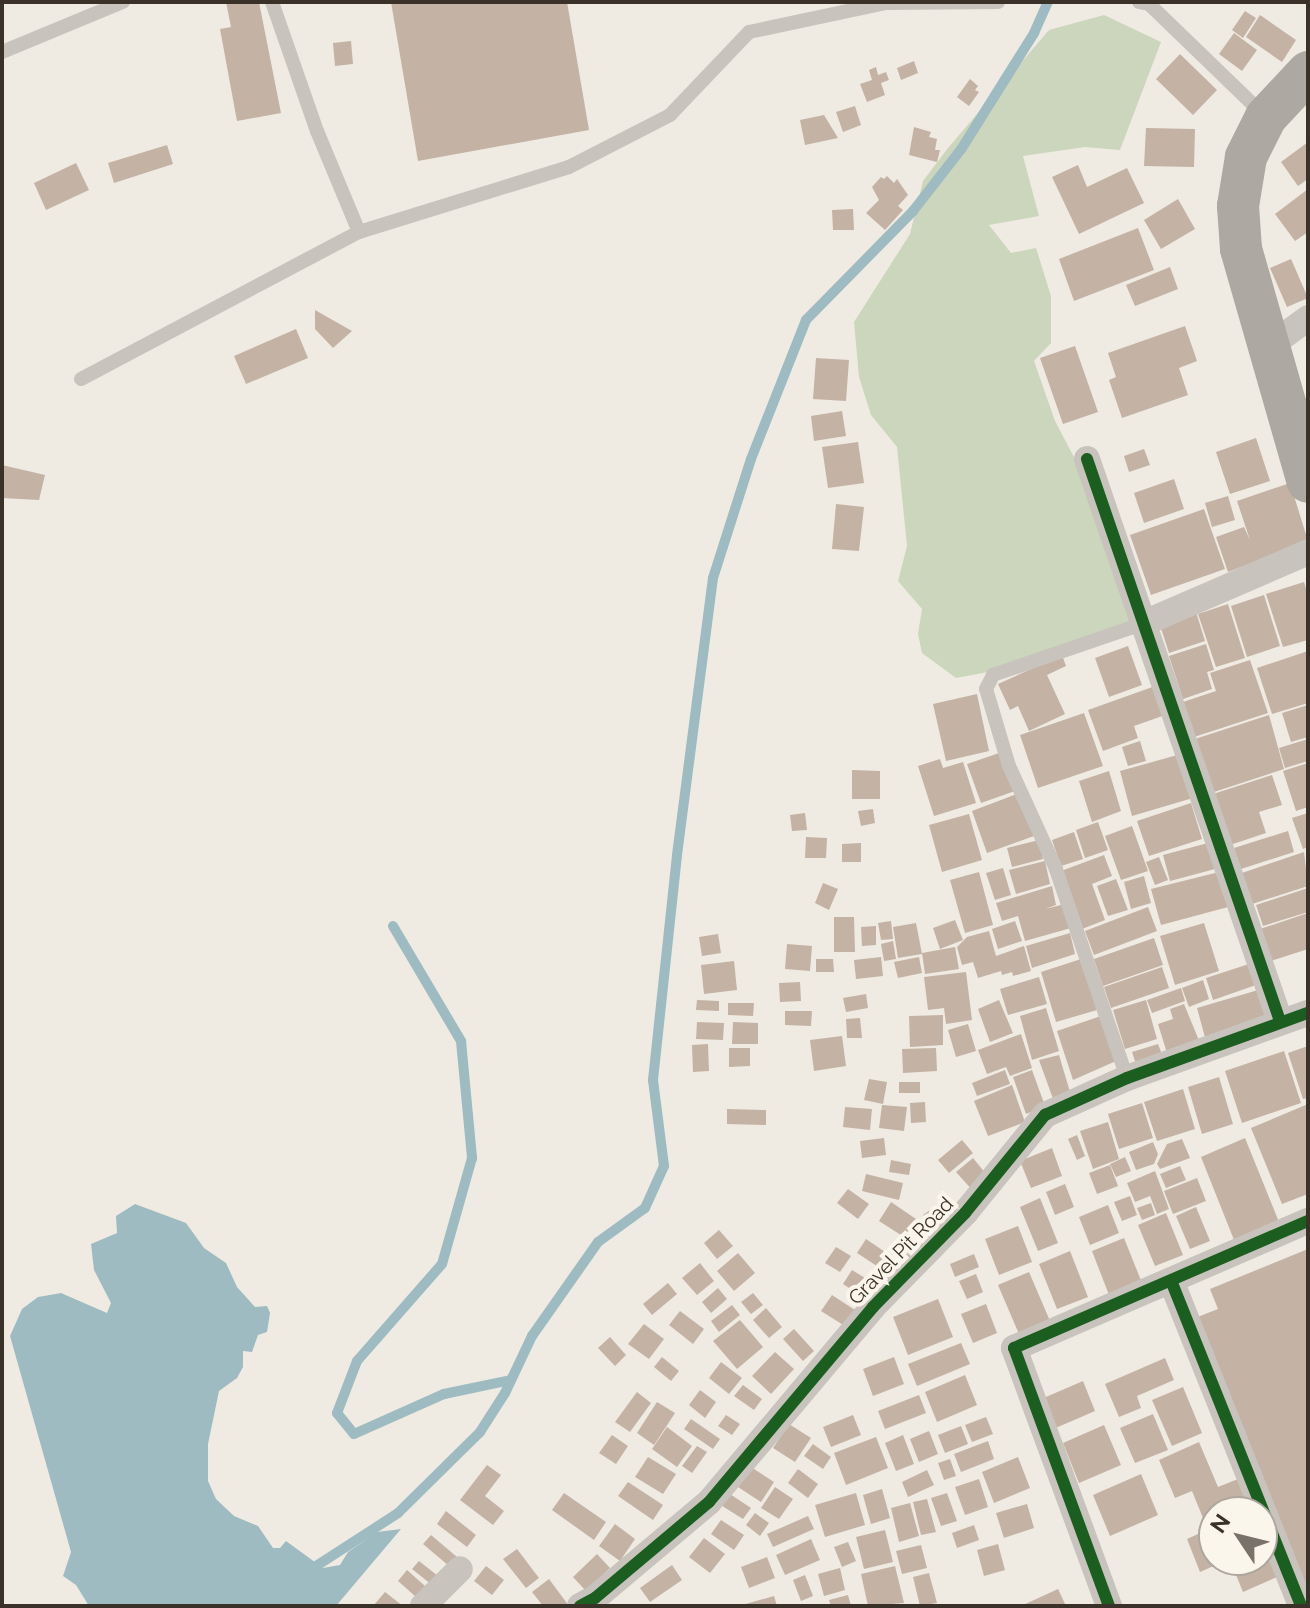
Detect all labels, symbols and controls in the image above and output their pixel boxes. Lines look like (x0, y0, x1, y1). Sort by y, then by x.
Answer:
street label: Gravel Pit Road (843, 1192, 959, 1310)
north arrow (1198, 1496, 1278, 1576)
text: N (1205, 1509, 1235, 1538)

